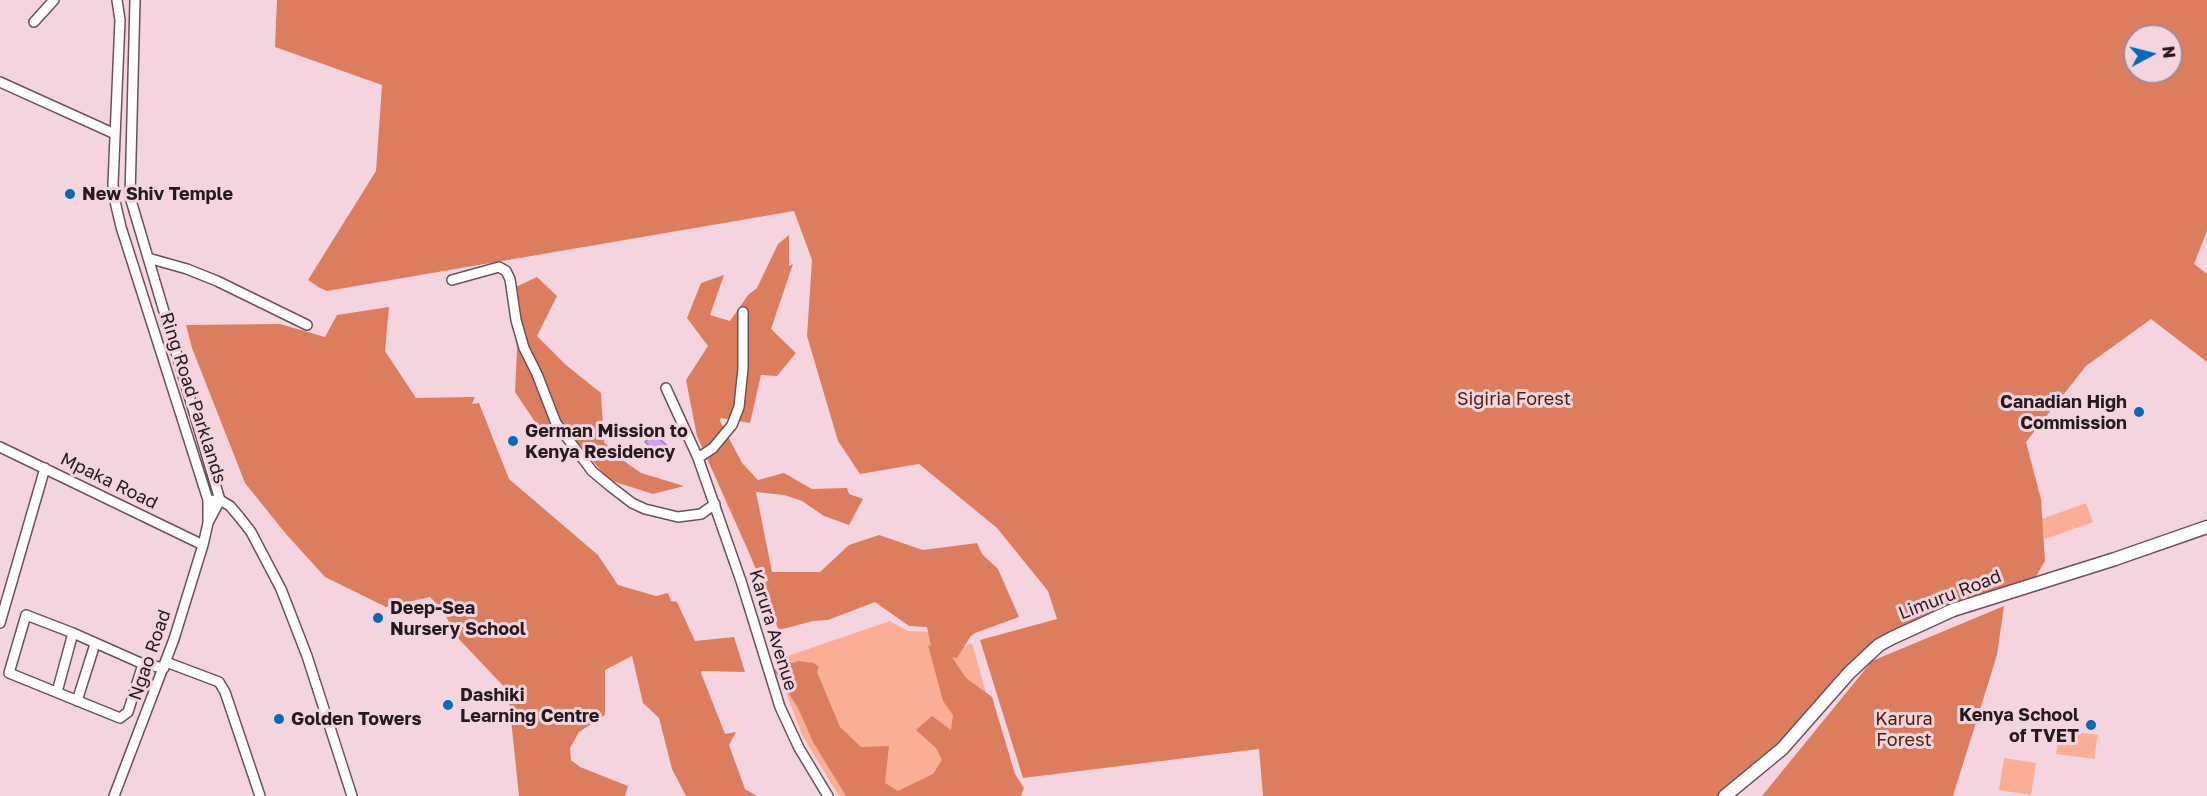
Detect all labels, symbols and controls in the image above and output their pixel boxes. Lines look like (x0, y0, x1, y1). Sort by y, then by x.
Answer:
north arrow (2123, 24, 2183, 84)
text: N (2158, 45, 2180, 59)
place label: New Shiv Temple (82, 183, 233, 205)
marker: New Shiv Temple (63, 187, 77, 201)
street label: Ring Road Parklands (155, 310, 231, 486)
park label: Sigiria Forest (1457, 388, 1571, 410)
place label: Canadian High Commission (2000, 391, 2127, 434)
marker: Canadian High Commission (2132, 405, 2146, 419)
place label: German Mission to Kenya Residency (525, 420, 688, 462)
marker: German Mission to Kenya Residency (506, 434, 520, 448)
street label: Mpaka Road (57, 448, 161, 514)
street label: Limuru Road (1896, 565, 2004, 625)
street label: Karura Avenue (744, 567, 802, 693)
place label: Deep-Sea Nursery School (390, 597, 526, 640)
street label: Ngao Road (124, 607, 176, 703)
marker: Deep-Sea Nursery School (371, 611, 385, 625)
place label: Dashiki Learning Centre (460, 684, 599, 726)
marker: Dashiki Learning Centre (441, 698, 455, 712)
place label: Kenya School of TVET (1959, 704, 2079, 746)
place label: Golden Towers (291, 708, 422, 730)
park label: Karura Forest (1875, 708, 1933, 750)
marker: Golden Towers (272, 712, 286, 726)
marker: Kenya School of TVET (2084, 718, 2098, 732)

